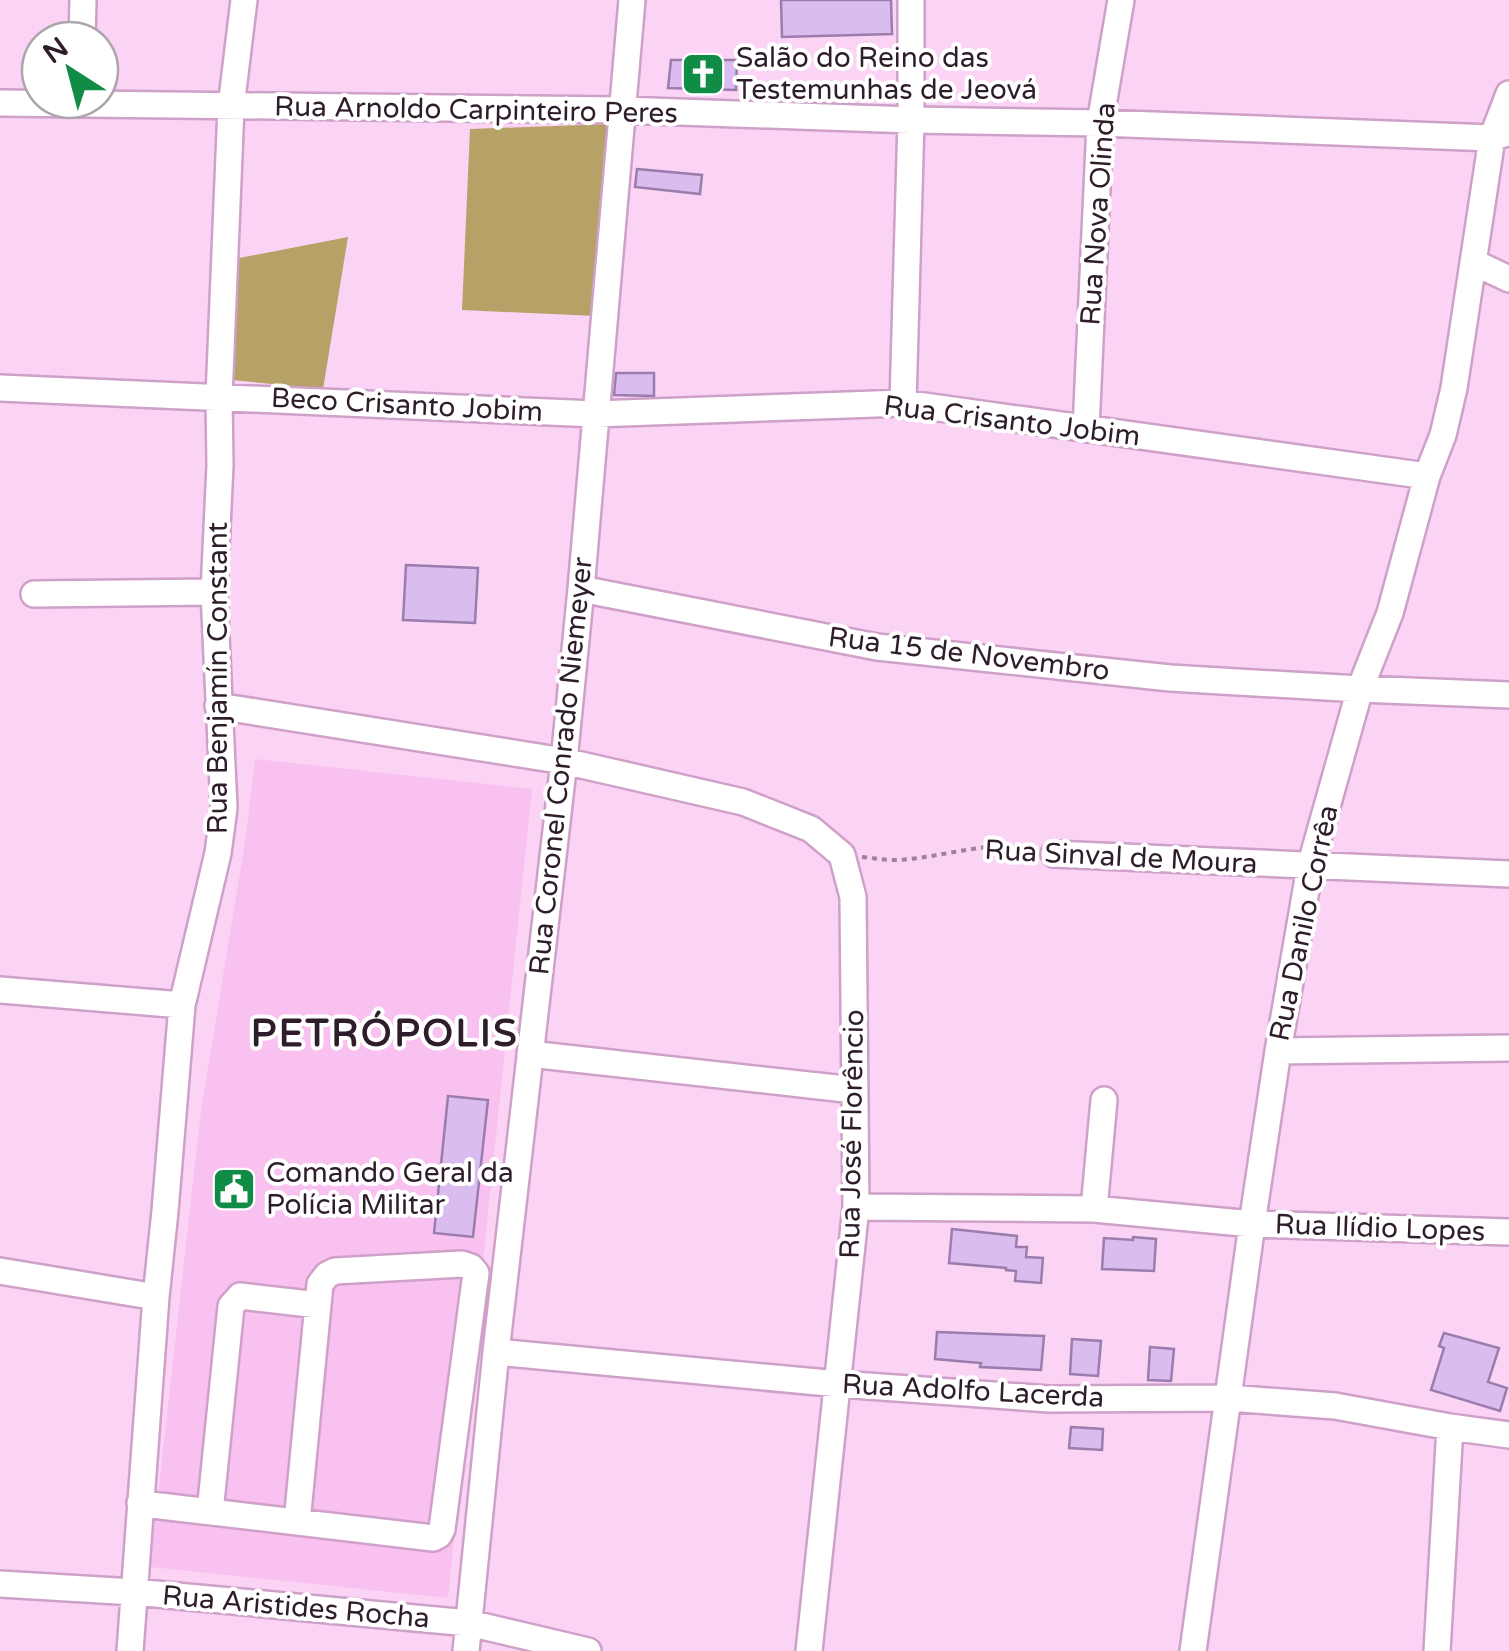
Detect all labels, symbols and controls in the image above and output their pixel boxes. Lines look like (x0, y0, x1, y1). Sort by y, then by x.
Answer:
north arrow (20, 20, 120, 120)
text: N (37, 30, 75, 71)
place label: Salão do Reino das Testemunhas de Jeová (736, 41, 1037, 107)
church icon: Salão do Reino das Testemunhas de Jeová (680, 51, 726, 97)
street label: Rua Arnoldo Carpinteiro Peres (274, 89, 678, 131)
street label: Rua Nova Olinda (1073, 101, 1123, 327)
street label: Beco Crisanto Jobim (270, 381, 544, 429)
street label: Rua Crisanto Jobim (882, 388, 1142, 454)
street label: Rua Benjamín Constant (201, 522, 235, 834)
street label: Rua Coronel Conrado Niemeyer (522, 555, 600, 977)
street label: Rua 15 de Novembro (826, 620, 1112, 688)
street label: Rua Danilo Corrêa (1262, 802, 1346, 1044)
street label: Rua Sinval de Moura (984, 833, 1258, 881)
street label: Rua José Florêncio (833, 1009, 871, 1259)
district label: PETRÓPOLIS (251, 1010, 519, 1057)
place label: Comando Geral da Polícia Militar (266, 1156, 514, 1222)
public building icon: Comando Geral da Polícia Militar (211, 1166, 257, 1212)
street label: Rua Ilídio Lopes (1274, 1207, 1486, 1249)
street label: Rua Adolfo Lacerda (841, 1367, 1105, 1415)
street label: Rua Aristides Rocha (161, 1578, 431, 1636)

